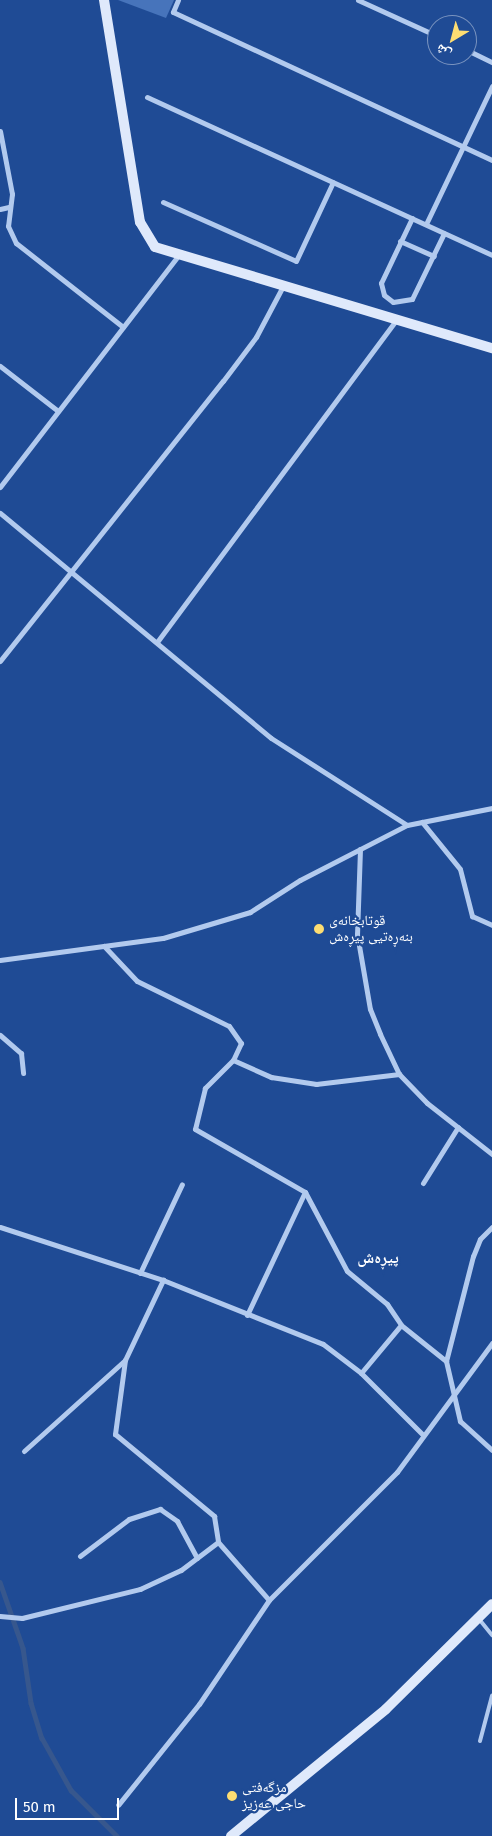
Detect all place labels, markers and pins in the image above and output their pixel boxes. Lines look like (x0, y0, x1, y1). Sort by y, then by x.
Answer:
place label: قوتابخانەی بنەڕەتیی پیڕەش (329, 913, 413, 946)
marker: قوتابخانەی بنەڕەتیی پیڕەش (313, 923, 325, 935)
place label: مزگەفتی حاجی عەزیز (242, 1780, 306, 1812)
marker: مزگەفتی حاجی عەزیز (226, 1790, 238, 1802)

